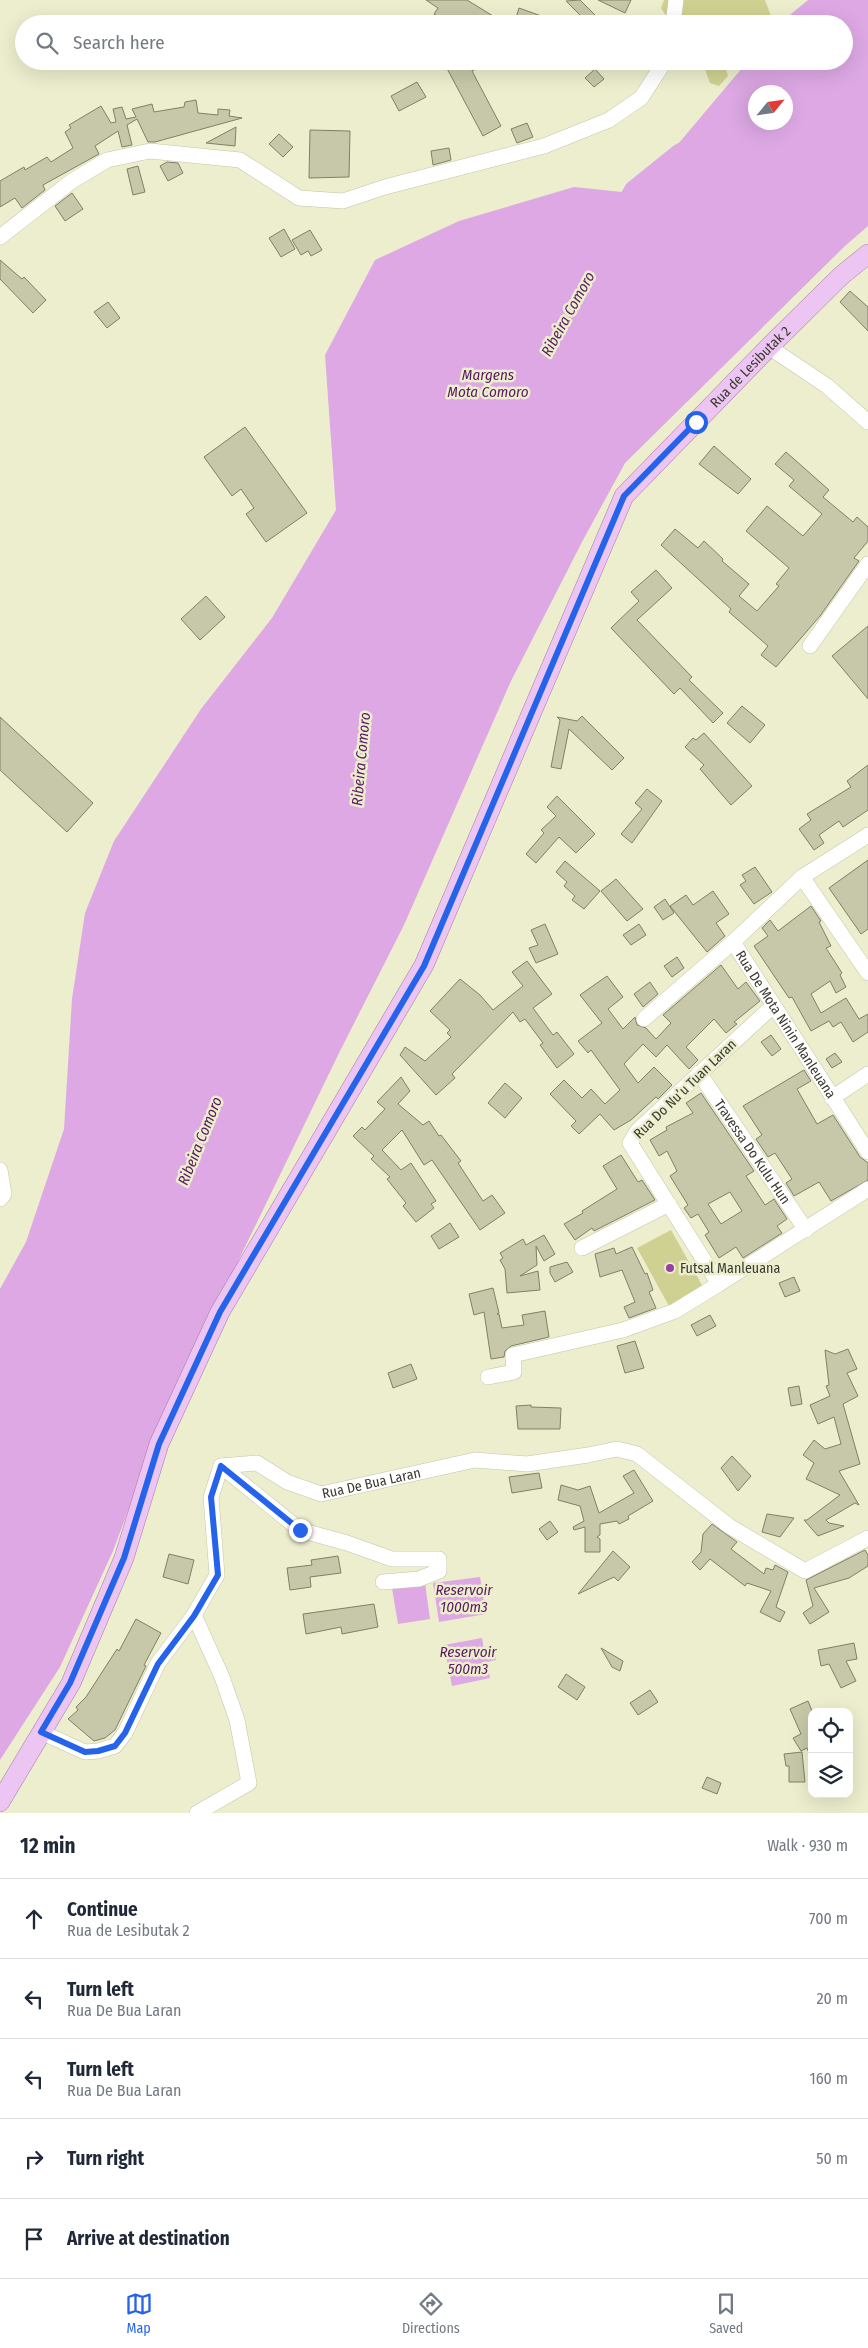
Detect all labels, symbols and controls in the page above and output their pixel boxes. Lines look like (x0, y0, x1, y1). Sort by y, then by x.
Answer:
search box (15, 15, 853, 70)
icon: search (33, 29, 61, 57)
text: Search here (73, 31, 165, 54)
north arrow (748, 85, 793, 130)
water label: Ribeira Comoro (537, 268, 599, 359)
street label: Rua de Lesibutak 2 (706, 322, 794, 411)
water label: Margens Mota Comoro (447, 366, 529, 401)
route start (685, 411, 708, 434)
water label: Ribeira Comoro (348, 711, 374, 807)
street label: Rua De Mota Ninin Manleuana (732, 947, 840, 1102)
street label: Rua Do Nu’u Tuan Laran (630, 1036, 740, 1142)
water label: Ribeira Comoro (174, 1094, 226, 1188)
street label: Travessa Do Kulu Hun (711, 1096, 794, 1207)
place label: Futsal Manleuana (680, 1260, 780, 1277)
marker: Futsal Manleuana (664, 1262, 676, 1274)
street label: Rua De Bua Laran (320, 1464, 422, 1502)
route end (289, 1519, 312, 1542)
water label: Reservoir 1000m3 (435, 1581, 493, 1616)
water label: Reservoir 500m3 (439, 1643, 497, 1678)
map controls (808, 1708, 853, 1798)
button: locate (808, 1708, 853, 1753)
button: layers (808, 1753, 853, 1798)
text: 12 min (20, 1833, 75, 1859)
text: Walk · 930 m (767, 1836, 848, 1855)
text: Continue (67, 1898, 138, 1921)
icon: ahead (20, 1905, 48, 1933)
text: 700 m (809, 1909, 848, 1928)
text: Rua de Lesibutak 2 (67, 1921, 190, 1940)
text: Turn left (67, 1978, 134, 2001)
icon: left (20, 1985, 48, 2013)
text: 20 m (817, 1989, 848, 2008)
text: Rua De Bua Laran (67, 2001, 182, 2020)
text: Turn left (67, 2058, 134, 2081)
icon: left (20, 2065, 48, 2093)
text: 160 m (809, 2069, 848, 2088)
text: Rua De Bua Laran (67, 2081, 182, 2100)
icon: right (20, 2145, 48, 2173)
text: Turn right (67, 2147, 144, 2170)
text: 50 m (816, 2149, 848, 2168)
icon: arrive (20, 2225, 48, 2253)
text: Arrive at destination (67, 2227, 230, 2250)
tab: Map (125, 2290, 153, 2337)
tab: Directions (402, 2290, 460, 2337)
tab: Saved (709, 2290, 743, 2337)

